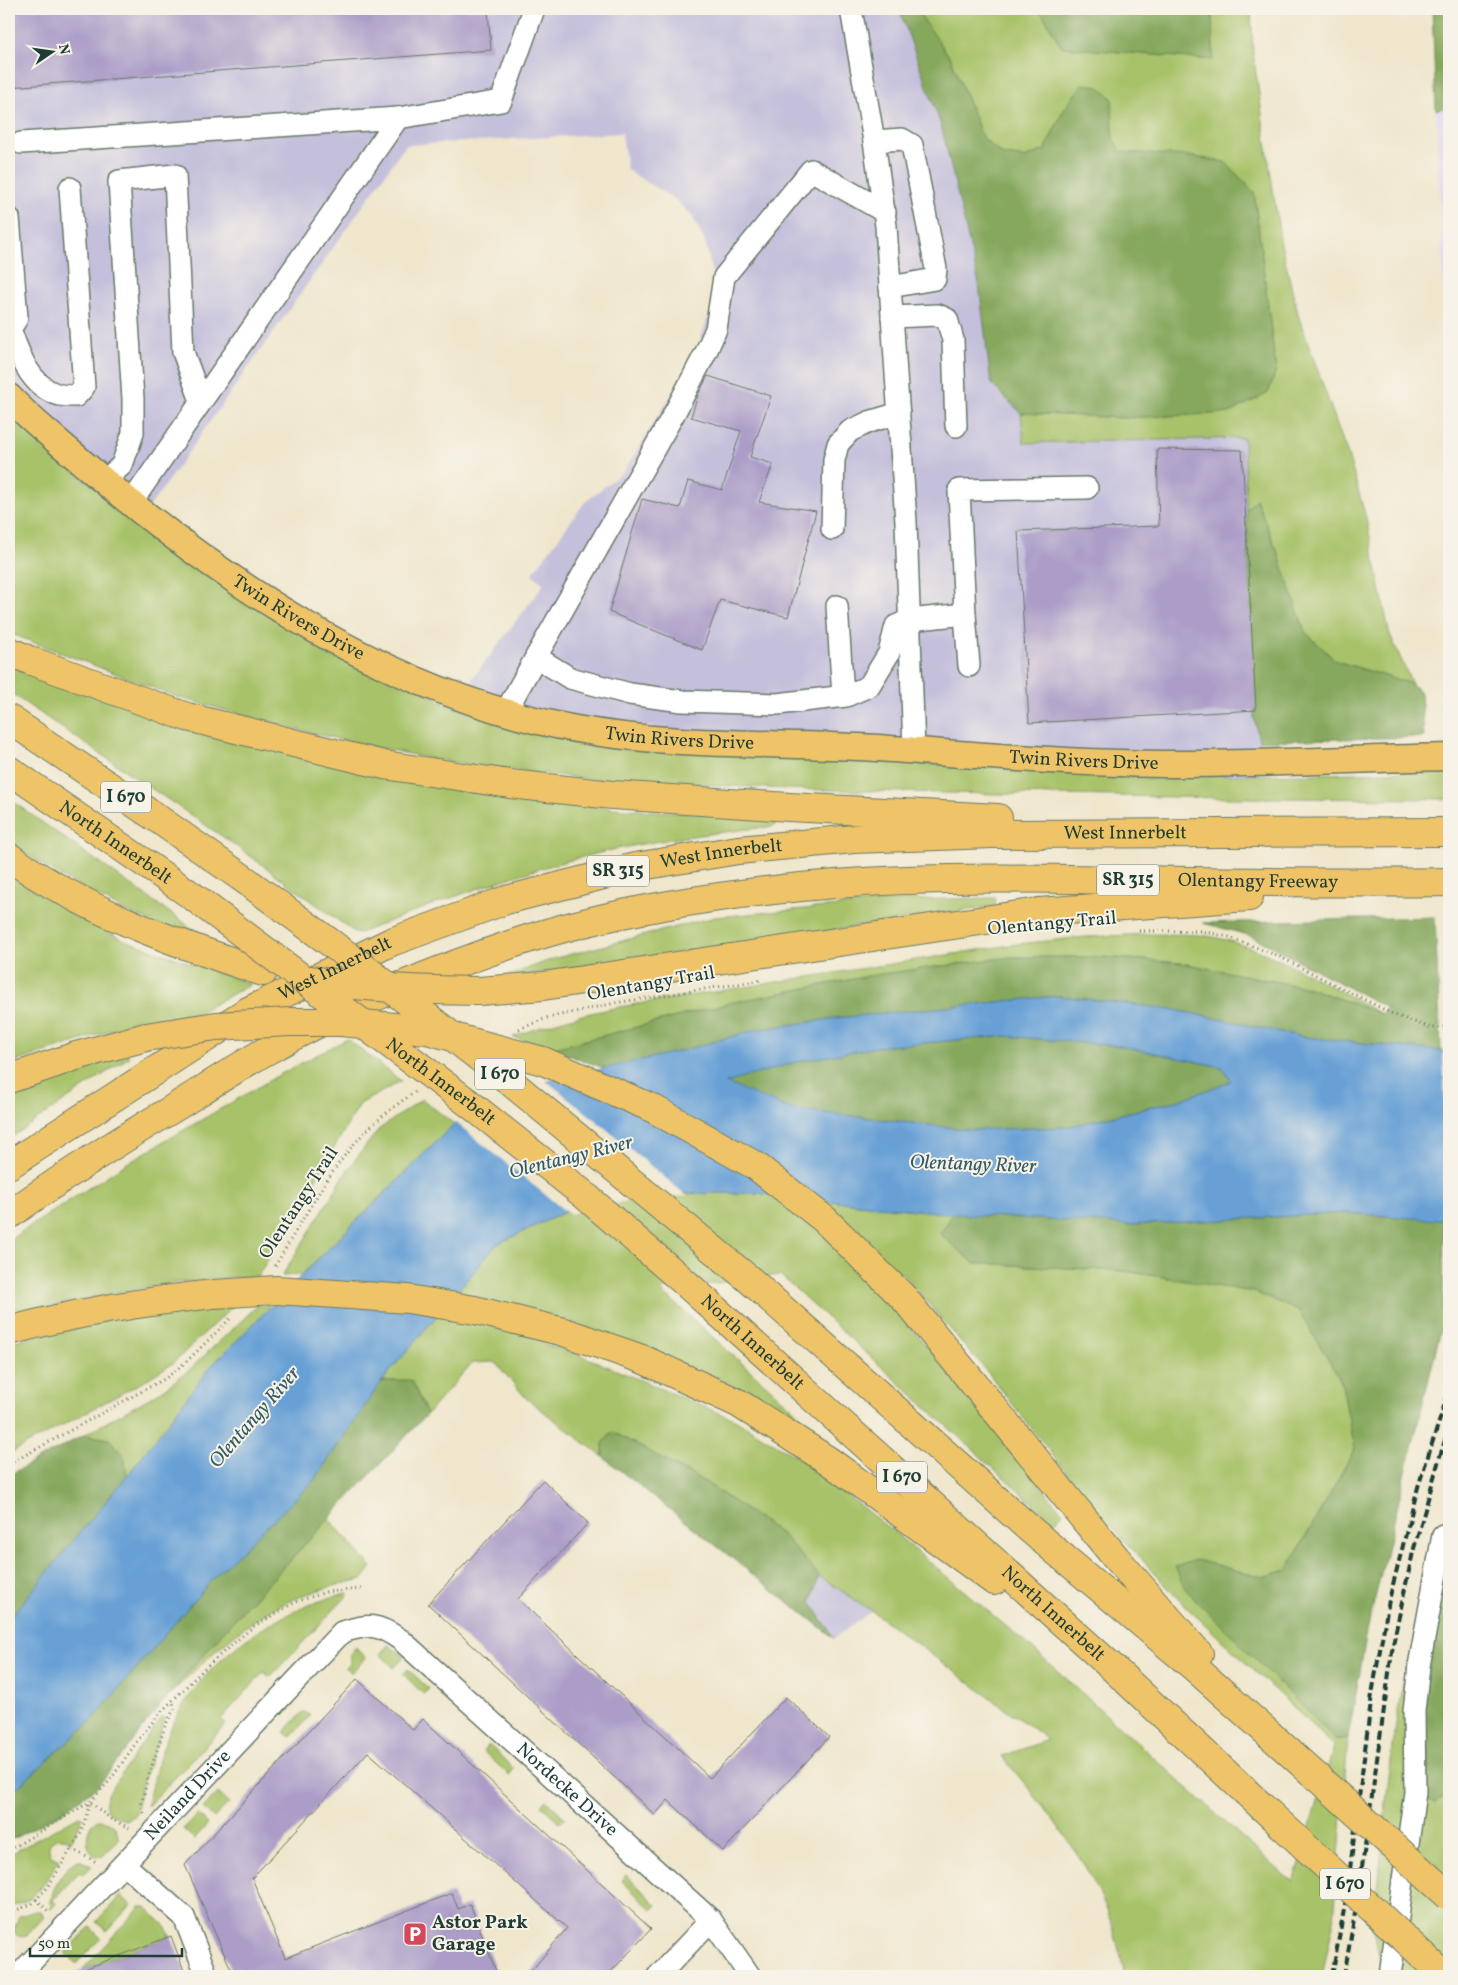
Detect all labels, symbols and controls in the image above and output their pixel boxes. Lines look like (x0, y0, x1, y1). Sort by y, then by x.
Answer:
north arrow (28, 28, 78, 78)
text: N (53, 42, 74, 57)
street label: Twin Rivers Drive (227, 569, 369, 667)
street label: Twin Rivers Drive (603, 721, 755, 757)
street label: Twin Rivers Drive (1008, 744, 1159, 777)
road number: I 670 (101, 782, 151, 812)
street label: North Innerbelt (53, 795, 177, 891)
street label: West Innerbelt (1064, 820, 1187, 847)
street label: West Innerbelt (658, 833, 784, 876)
road number: SR 315 (587, 856, 649, 886)
road number: SR 315 (1097, 864, 1159, 896)
street label: Olentangy Freeway (1178, 868, 1338, 896)
street label: Olentangy Trail (986, 905, 1118, 943)
street label: West Innerbelt (274, 930, 397, 1008)
street label: Olentangy Trail (585, 960, 717, 1008)
street label: North Innerbelt (380, 1032, 501, 1133)
road number: I 670 (475, 1058, 525, 1090)
water label: Olentangy River (506, 1129, 636, 1187)
street label: Olentangy Trail (253, 1141, 345, 1264)
water label: Olentangy River (909, 1149, 1037, 1181)
street label: North Innerbelt (694, 1289, 810, 1397)
water label: Olentangy River (203, 1361, 307, 1475)
road number: I 670 (877, 1461, 927, 1492)
street label: North Innerbelt (995, 1560, 1111, 1668)
street label: Nordecke Drive (510, 1737, 624, 1843)
street label: Neiland Drive (139, 1744, 237, 1847)
road number: I 670 (1320, 1868, 1370, 1900)
place label: Astor Park Garage (432, 1910, 528, 1958)
parking icon: Astor Park Garage (402, 1921, 428, 1947)
scale bar (30, 1925, 182, 1957)
text: 50 m (38, 1934, 70, 1955)

